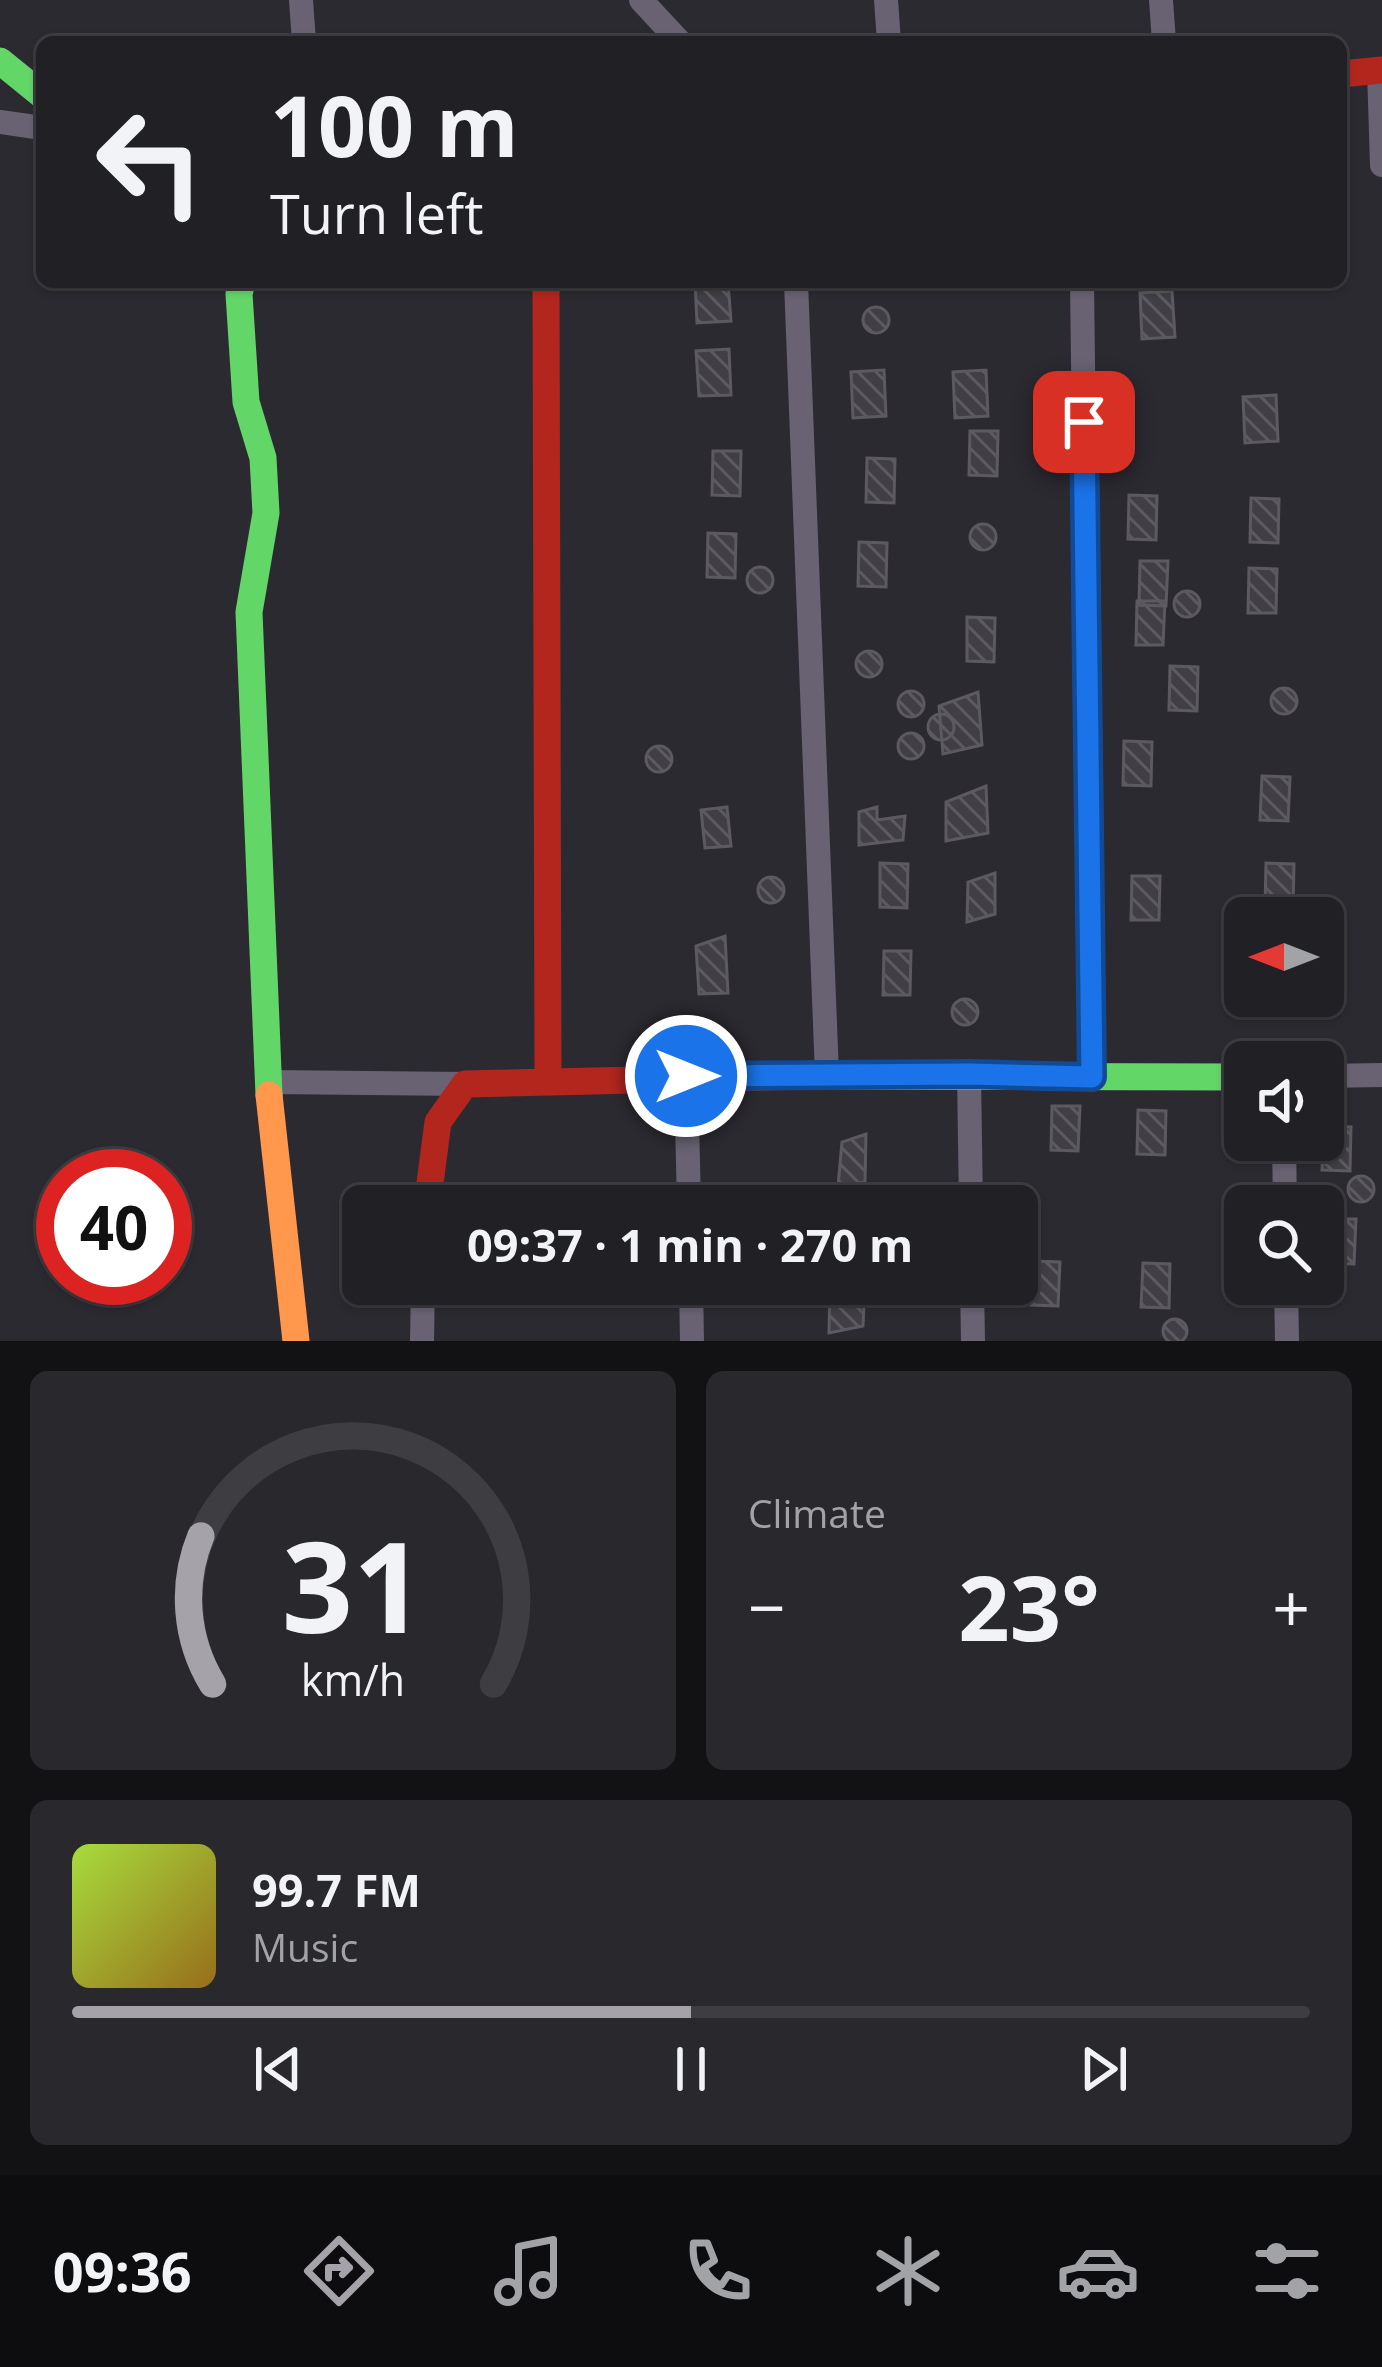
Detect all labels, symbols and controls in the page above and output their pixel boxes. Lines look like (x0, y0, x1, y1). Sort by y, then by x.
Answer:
text: 100 m (270, 67, 518, 182)
icon: left (72, 84, 228, 240)
text: Turn left (270, 176, 483, 250)
pin (1033, 371, 1135, 473)
icon: arrive (1051, 389, 1117, 455)
north arrow (1224, 897, 1344, 1017)
map controls (1224, 897, 1344, 1305)
position arrow (623, 1013, 749, 1139)
button: sound (1224, 1041, 1344, 1161)
speed limit sign: 40 (36, 1149, 192, 1305)
button: search (1224, 1185, 1344, 1305)
text: 09:37 · 1 min · 270 m (467, 1214, 913, 1275)
text: Climate (748, 1486, 886, 1539)
text: 31 (282, 1500, 424, 1670)
text: 23° (958, 1545, 1100, 1667)
text: − (748, 1561, 786, 1651)
text: + (1272, 1561, 1310, 1651)
text: km/h (301, 1649, 405, 1708)
text: 99.7 FM (252, 1859, 421, 1920)
text: Music (252, 1920, 358, 1973)
icon: previous (245, 2036, 311, 2102)
icon: pause (658, 2036, 724, 2102)
icon: next (1071, 2036, 1137, 2102)
icon: directions (297, 2229, 381, 2313)
icon: music (487, 2229, 571, 2313)
icon: phone (676, 2229, 760, 2313)
icon: climate (866, 2229, 950, 2313)
icon: car (1056, 2229, 1140, 2313)
icon: filters (1245, 2229, 1329, 2313)
text: 09:36 (53, 2234, 192, 2308)

